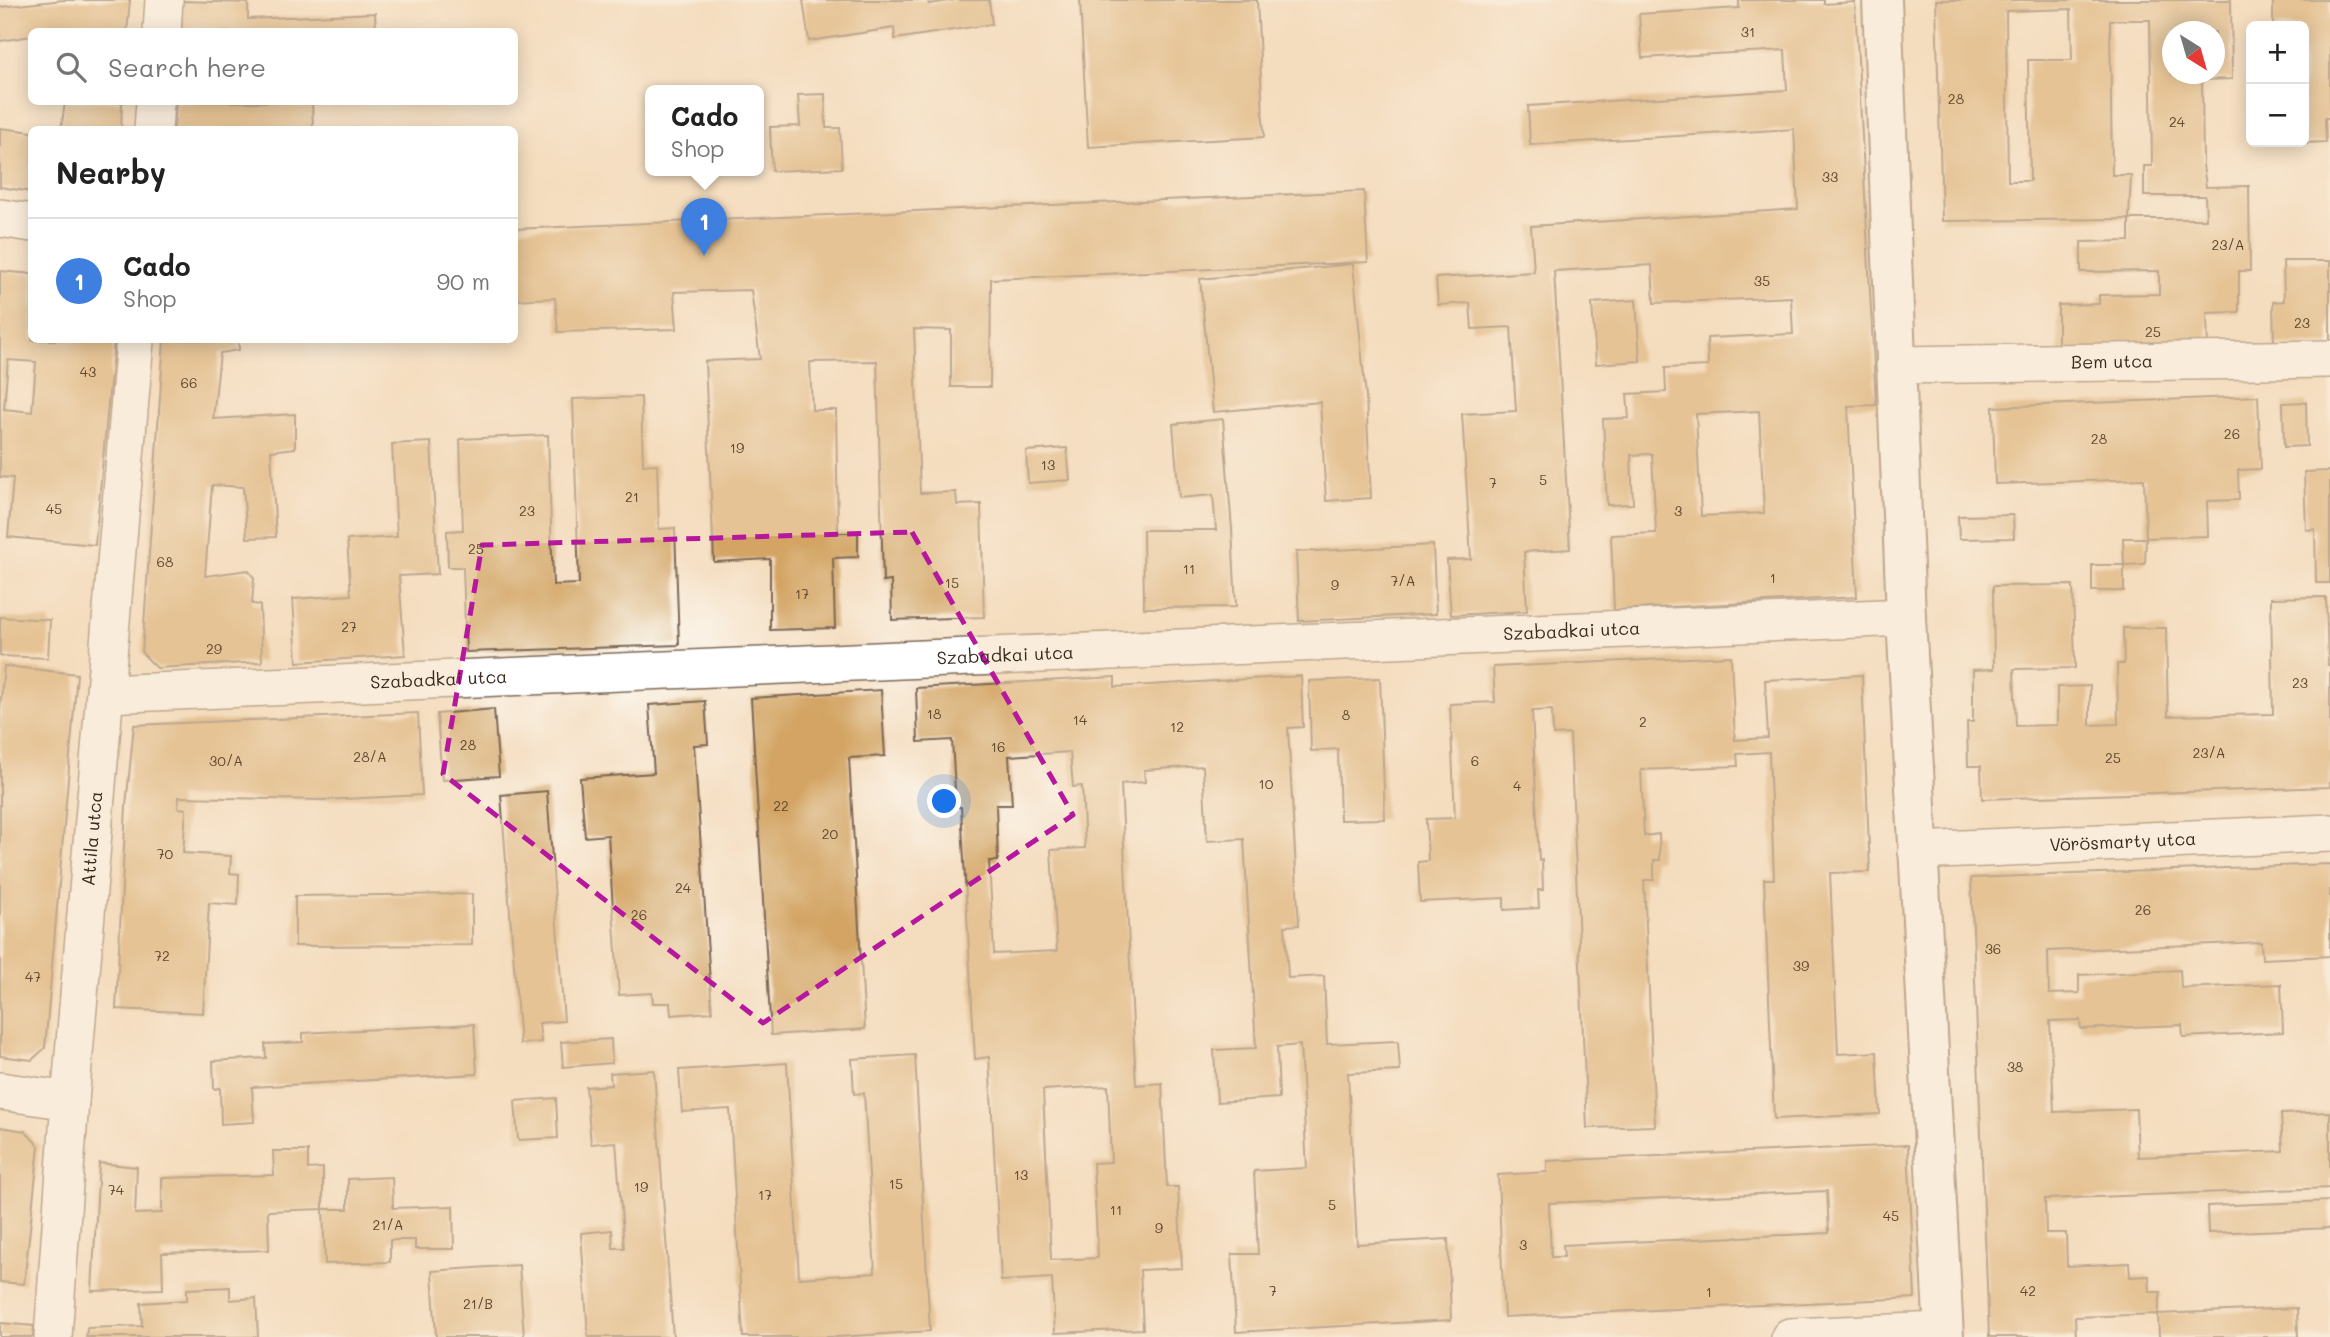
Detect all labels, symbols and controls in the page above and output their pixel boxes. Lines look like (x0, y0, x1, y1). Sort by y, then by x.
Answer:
north arrow (2162, 21, 2225, 84)
map controls (2246, 21, 2309, 147)
button: + (2246, 21, 2309, 84)
house number: 31 (1741, 22, 1755, 41)
search box (28, 28, 518, 105)
icon: search (52, 48, 90, 86)
text: Search here (108, 50, 266, 84)
button: − (2246, 84, 2309, 147)
popup (645, 85, 764, 176)
house number: 28 (1948, 89, 1964, 108)
text: Cado (671, 99, 738, 133)
house number: 24 (2169, 112, 2186, 131)
text: Shop (671, 133, 725, 163)
text: Nearby (56, 152, 166, 192)
house number: 33 (1822, 167, 1838, 186)
pin: 1 (681, 198, 727, 256)
house number: 23/A (2211, 235, 2245, 254)
text: Cado (123, 249, 191, 283)
text: 1 (74, 266, 84, 296)
text: 90 m (437, 266, 490, 296)
house number: 35 (1754, 271, 1770, 290)
text: Shop (123, 283, 177, 313)
house number: 23 (2294, 313, 2310, 332)
house number: 25 (2145, 322, 2161, 341)
street label: Bem utca (2071, 348, 2153, 374)
house number: 43 (80, 362, 96, 381)
house number: 66 (181, 373, 197, 392)
house number: 26 (2224, 424, 2240, 443)
house number: 28 (2091, 429, 2107, 448)
house number: 19 (730, 438, 744, 457)
house number: 13 (1041, 455, 1055, 474)
house number: 5 (1539, 470, 1547, 489)
house number: 7 (1489, 473, 1497, 492)
house number: 21 (625, 487, 639, 506)
house number: 45 (46, 499, 62, 518)
house number: 23 (519, 501, 535, 520)
house number: 3 (1674, 501, 1682, 520)
house number: 25 (468, 539, 484, 558)
house number: 68 (157, 552, 173, 571)
house number: 11 (1183, 559, 1195, 578)
house number: 1 (1770, 568, 1776, 587)
house number: 7/A (1391, 571, 1415, 590)
house number: 15 (945, 573, 959, 592)
house number: 9 (1331, 575, 1339, 594)
house number: 17 (795, 584, 809, 603)
street label: Szabadkai utca (1503, 615, 1641, 645)
house number: 27 (341, 617, 357, 636)
house number: 29 (206, 639, 222, 658)
street label: Szabadkai utca (936, 640, 1074, 669)
street label: Szabadkai utca (370, 664, 508, 694)
house number: 23 (2292, 673, 2308, 692)
house number: 18 (927, 704, 941, 723)
house number: 8 (1342, 705, 1350, 724)
house number: 14 (1073, 710, 1088, 729)
house number: 2 (1639, 712, 1647, 731)
house number: 12 (1170, 717, 1184, 736)
house number: 28 (460, 735, 476, 754)
house number: 16 (991, 737, 1005, 756)
house number: 23/A (2192, 743, 2226, 762)
house number: 28/A (353, 747, 387, 766)
house number: 25 (2105, 748, 2121, 767)
house number: 30/A (209, 751, 243, 770)
house number: 6 (1471, 751, 1479, 770)
house number: 10 (1259, 774, 1274, 793)
house number: 4 (1513, 776, 1522, 795)
your location (927, 784, 961, 818)
street label: Attila utca (75, 790, 107, 887)
house number: 22 (773, 796, 789, 815)
house number: 20 (822, 824, 839, 843)
street label: Vörösmarty utca (2049, 826, 2197, 856)
house number: 70 (157, 844, 174, 863)
house number: 24 (675, 878, 692, 897)
house number: 26 (2135, 900, 2151, 919)
house number: 26 (631, 905, 647, 924)
house number: 36 (1985, 939, 2001, 958)
house number: 72 (154, 946, 170, 965)
house number: 39 (1793, 956, 1809, 975)
house number: 47 (25, 967, 41, 986)
house number: 38 (2007, 1057, 2023, 1076)
house number: 13 (1014, 1165, 1028, 1184)
house number: 15 (889, 1174, 903, 1193)
house number: 19 (634, 1177, 648, 1196)
house number: 74 (108, 1180, 125, 1199)
house number: 17 (758, 1185, 772, 1204)
house number: 5 (1328, 1195, 1336, 1214)
house number: 11 (1110, 1200, 1122, 1219)
house number: 45 (1883, 1206, 1899, 1225)
house number: 21/A (372, 1215, 404, 1234)
house number: 9 (1155, 1218, 1163, 1237)
house number: 3 (1519, 1235, 1527, 1254)
house number: 7 (1269, 1281, 1277, 1300)
house number: 42 (2020, 1281, 2036, 1300)
house number: 1 (1706, 1282, 1712, 1301)
house number: 21/B (463, 1294, 493, 1313)

